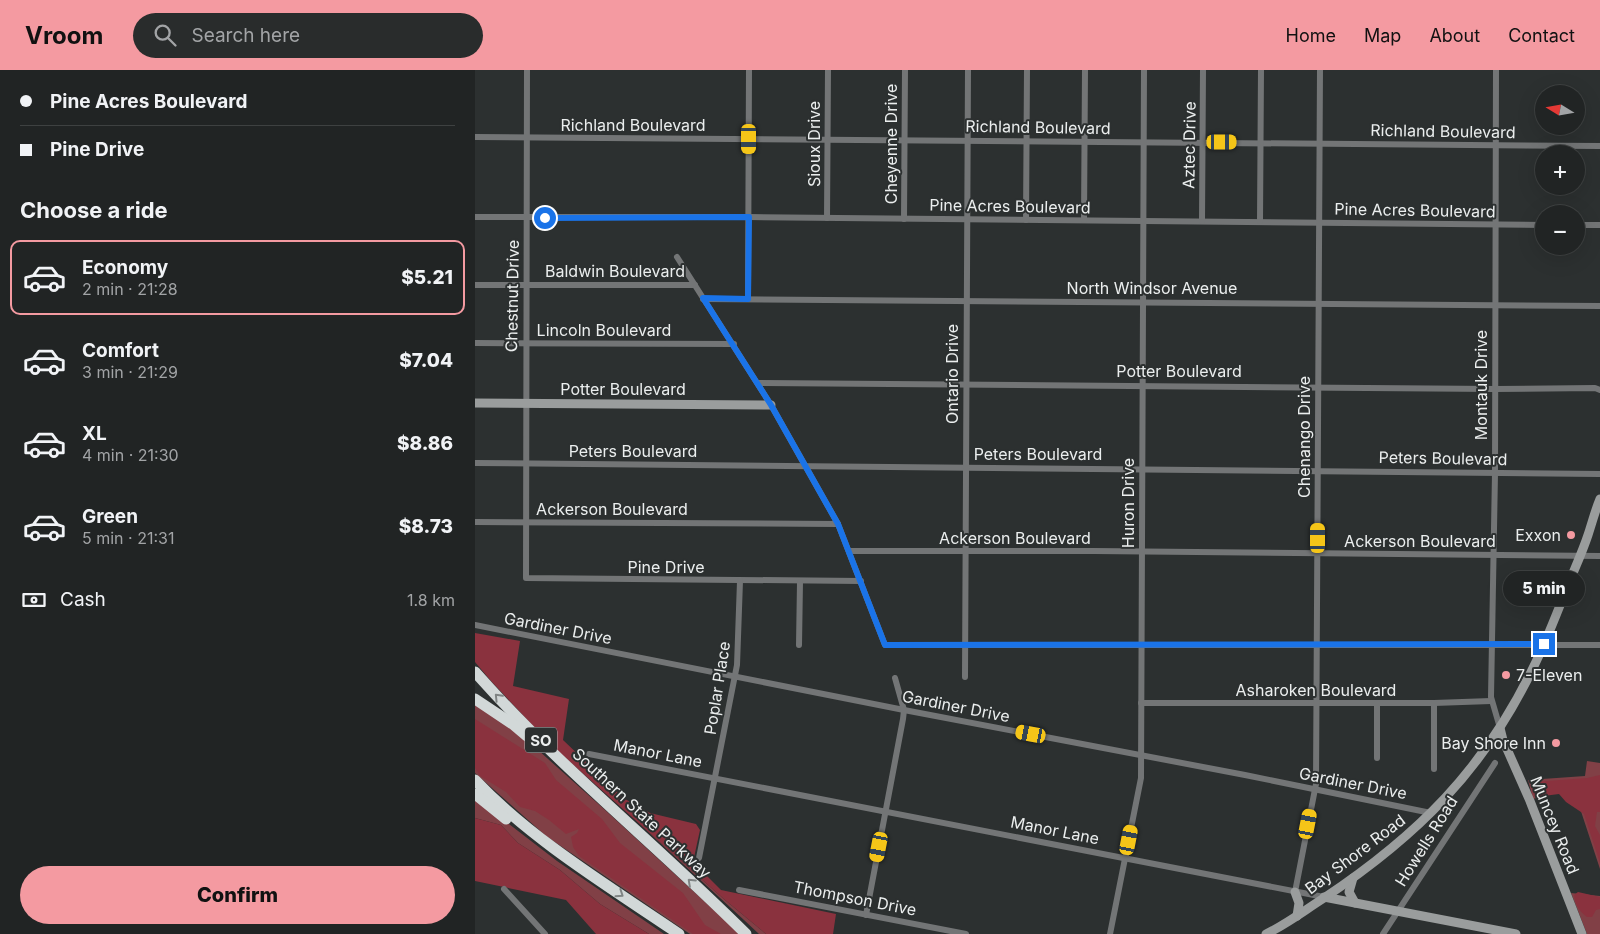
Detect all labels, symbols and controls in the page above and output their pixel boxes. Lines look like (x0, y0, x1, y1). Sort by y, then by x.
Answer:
search box (133, 13, 483, 58)
text: Vroom (25, 21, 103, 50)
icon: search (151, 21, 179, 49)
text: Search here (191, 24, 300, 47)
text: Home (1286, 25, 1336, 46)
text: Map (1364, 25, 1401, 46)
text: About (1429, 25, 1480, 46)
text: Contact (1508, 25, 1575, 46)
street label: Cheyenne Drive (881, 84, 901, 204)
north arrow (1535, 85, 1585, 135)
map controls (1535, 85, 1585, 255)
text: Pine Acres Boulevard (50, 90, 247, 113)
street label: Sioux Drive (804, 101, 824, 187)
street label: Aztec Drive (1178, 101, 1200, 189)
street label: Richland Boulevard (560, 115, 706, 135)
street label: Richland Boulevard (965, 116, 1111, 138)
street label: Richland Boulevard (1370, 120, 1516, 142)
car (741, 124, 756, 154)
car (1207, 135, 1237, 150)
text: Pine Drive (50, 138, 144, 161)
button: + (1535, 145, 1585, 195)
street label: Pine Acres Boulevard (929, 195, 1091, 217)
text: Choose a ride (20, 197, 168, 223)
street label: Pine Acres Boulevard (1334, 199, 1496, 221)
button: − (1535, 205, 1585, 255)
route start (534, 207, 556, 229)
street label: Chestnut Drive (501, 240, 523, 352)
icon: car (22, 255, 67, 300)
text: Economy (82, 256, 168, 279)
street label: Baldwin Boulevard (545, 261, 685, 281)
text: $5.21 (401, 266, 453, 289)
street label: North Windsor Avenue (1067, 278, 1237, 298)
text: 2 min · 21:28 (82, 279, 178, 299)
street label: Lincoln Boulevard (537, 320, 671, 340)
street label: Ontario Drive (942, 324, 962, 424)
street label: Montauk Drive (1471, 330, 1491, 440)
icon: car (22, 338, 67, 383)
text: Comfort (82, 339, 159, 362)
text: $7.04 (399, 349, 453, 372)
street label: Potter Boulevard (1116, 361, 1242, 381)
text: 3 min · 21:29 (82, 362, 178, 382)
street label: Chenango Drive (1294, 376, 1314, 498)
street label: Potter Boulevard (560, 379, 686, 399)
icon: car (22, 421, 67, 466)
text: XL (82, 422, 107, 445)
text: $8.86 (397, 432, 453, 455)
street label: Peters Boulevard (569, 441, 697, 461)
street label: Peters Boulevard (974, 444, 1102, 464)
text: 4 min · 21:30 (82, 445, 179, 465)
street label: Peters Boulevard (1378, 447, 1508, 469)
street label: Huron Drive (1118, 458, 1138, 548)
street label: Ackerson Boulevard (536, 499, 688, 519)
icon: car (22, 504, 67, 549)
text: Green (82, 505, 138, 528)
text: $8.73 (399, 515, 453, 538)
car (1310, 523, 1325, 553)
place label: Exxon (1515, 525, 1561, 545)
text: 5 min · 21:31 (82, 528, 174, 548)
street label: Ackerson Boulevard (939, 528, 1091, 548)
marker: Exxon (1565, 529, 1577, 541)
street label: Ackerson Boulevard (1344, 531, 1496, 551)
street label: Pine Drive (627, 557, 705, 577)
callout: 5 min (1503, 572, 1585, 606)
text: 5 min (1522, 578, 1566, 598)
icon: cash (20, 586, 48, 614)
text: Cash (60, 588, 106, 611)
text: 1.8 km (407, 590, 455, 610)
street label: Gardiner Drive (502, 608, 614, 648)
route end (1533, 633, 1555, 655)
street label: Poplar Place (700, 640, 734, 736)
place label: 7-Eleven (1516, 665, 1582, 685)
marker: 7-Eleven (1500, 669, 1512, 681)
street label: Asharoken Boulevard (1236, 680, 1396, 700)
street label: Gardiner Drive (900, 686, 1012, 726)
one-way arrow (495, 694, 504, 703)
car (1014, 724, 1047, 744)
road number: SO (525, 728, 557, 752)
place label: Bay Shore Inn (1441, 733, 1546, 753)
street label: Manor Lane (612, 735, 704, 771)
marker: Bay Shore Inn (1550, 737, 1562, 749)
street label: Southern State Parkway (569, 744, 715, 882)
street label: Gardiner Drive (1297, 763, 1409, 803)
street label: Muncey Road (1526, 773, 1584, 877)
street label: Howells Road (1390, 792, 1462, 890)
car (1297, 808, 1318, 840)
street label: Bay Shore Road (1301, 810, 1409, 898)
street label: Manor Lane (1009, 812, 1101, 848)
car (1118, 824, 1139, 856)
car (868, 831, 889, 863)
button: Confirm (20, 866, 455, 924)
street label: Thompson Drive (792, 876, 918, 920)
one-way arrow (688, 879, 697, 888)
one-way arrow (614, 888, 624, 897)

